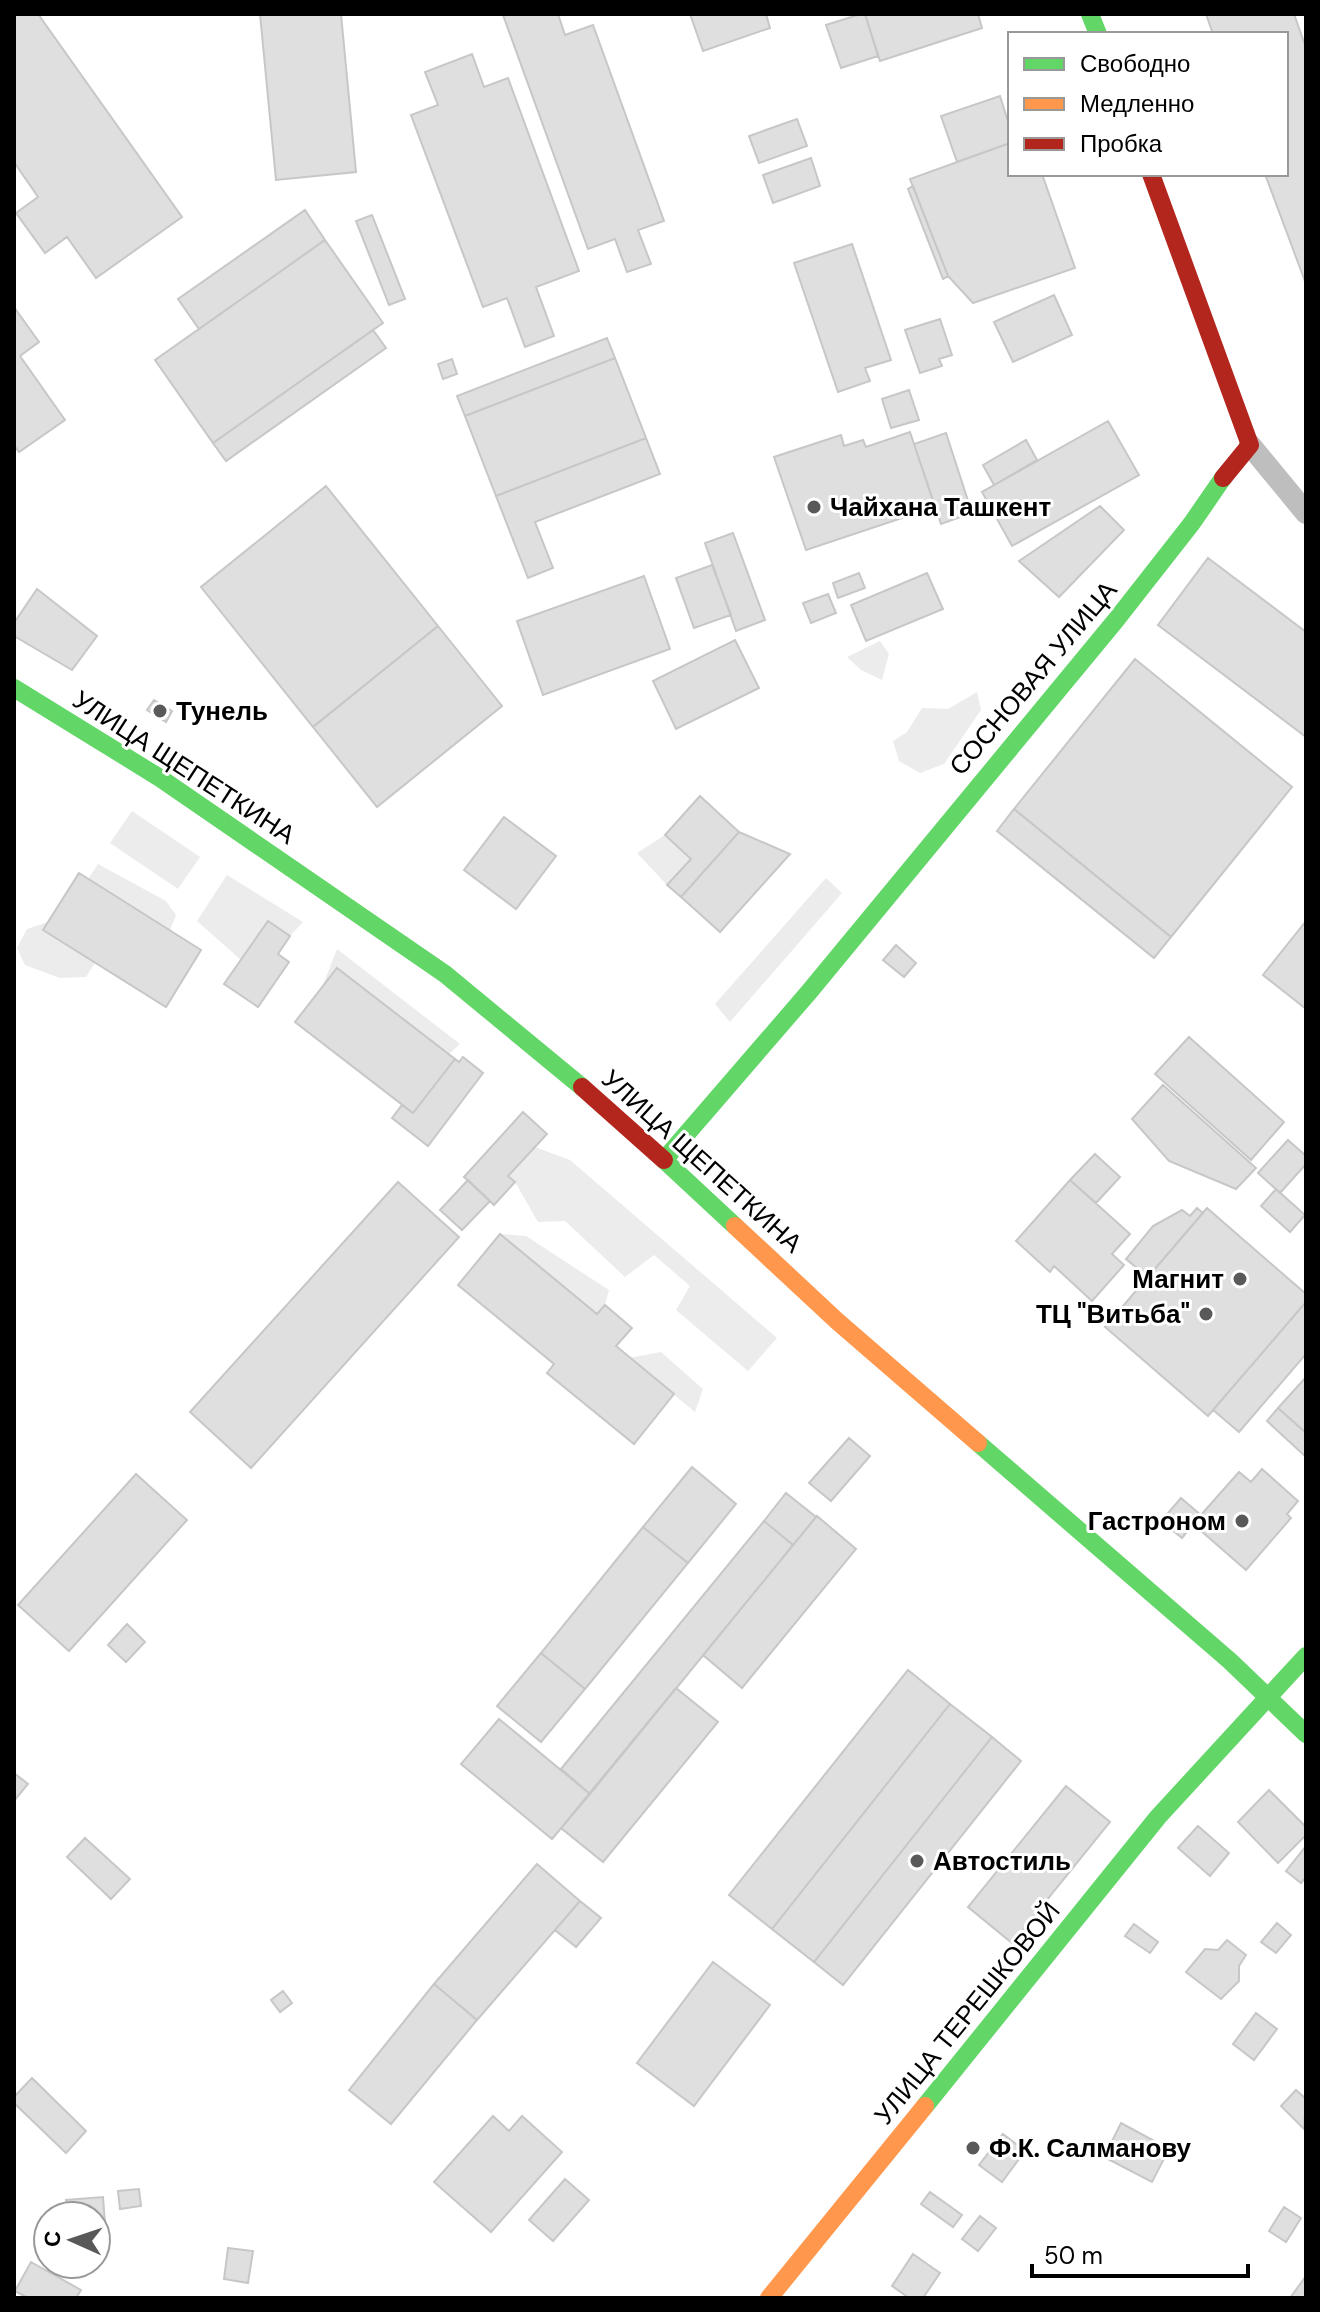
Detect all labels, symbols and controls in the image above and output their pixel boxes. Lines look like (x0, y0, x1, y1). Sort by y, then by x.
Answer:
legend (1008, 32, 1288, 176)
text: Свободно (1080, 48, 1190, 79)
text: Медленно (1080, 88, 1194, 119)
text: Пробка (1080, 128, 1163, 159)
place label: Чайхана Ташкент (830, 490, 1051, 524)
marker: Чайхана Ташкент (805, 498, 823, 516)
street label: СОСНОВАЯ УЛИЦА (942, 573, 1125, 782)
street label: УЛИЦА ЩЕПЕТКИНА (66, 682, 302, 852)
place label: Тунель (176, 694, 268, 728)
marker: Тунель (151, 702, 169, 720)
street label: УЛИЦА ЩЕПЕТКИНА (595, 1062, 810, 1261)
place label: Магнит (1132, 1262, 1224, 1296)
marker: Магнит (1231, 1270, 1249, 1288)
place label: ТЦ "Витьба" (1036, 1297, 1190, 1331)
marker: ТЦ "Витьба" (1197, 1305, 1215, 1323)
place label: Гастроном (1088, 1504, 1226, 1538)
marker: Гастроном (1233, 1512, 1251, 1530)
place label: Автостиль (933, 1844, 1071, 1878)
marker: Автостиль (908, 1852, 926, 1870)
street label: УЛИЦА ТЕРЕШКОВОЙ (867, 1895, 1067, 2131)
place label: Ф.К. Салманову (989, 2131, 1192, 2165)
marker: Ф.К. Салманову (964, 2139, 982, 2157)
north arrow (32, 2200, 112, 2280)
scale bar (1032, 2228, 1248, 2278)
text: С (38, 2230, 67, 2248)
text: 50 m (1044, 2240, 1103, 2271)

